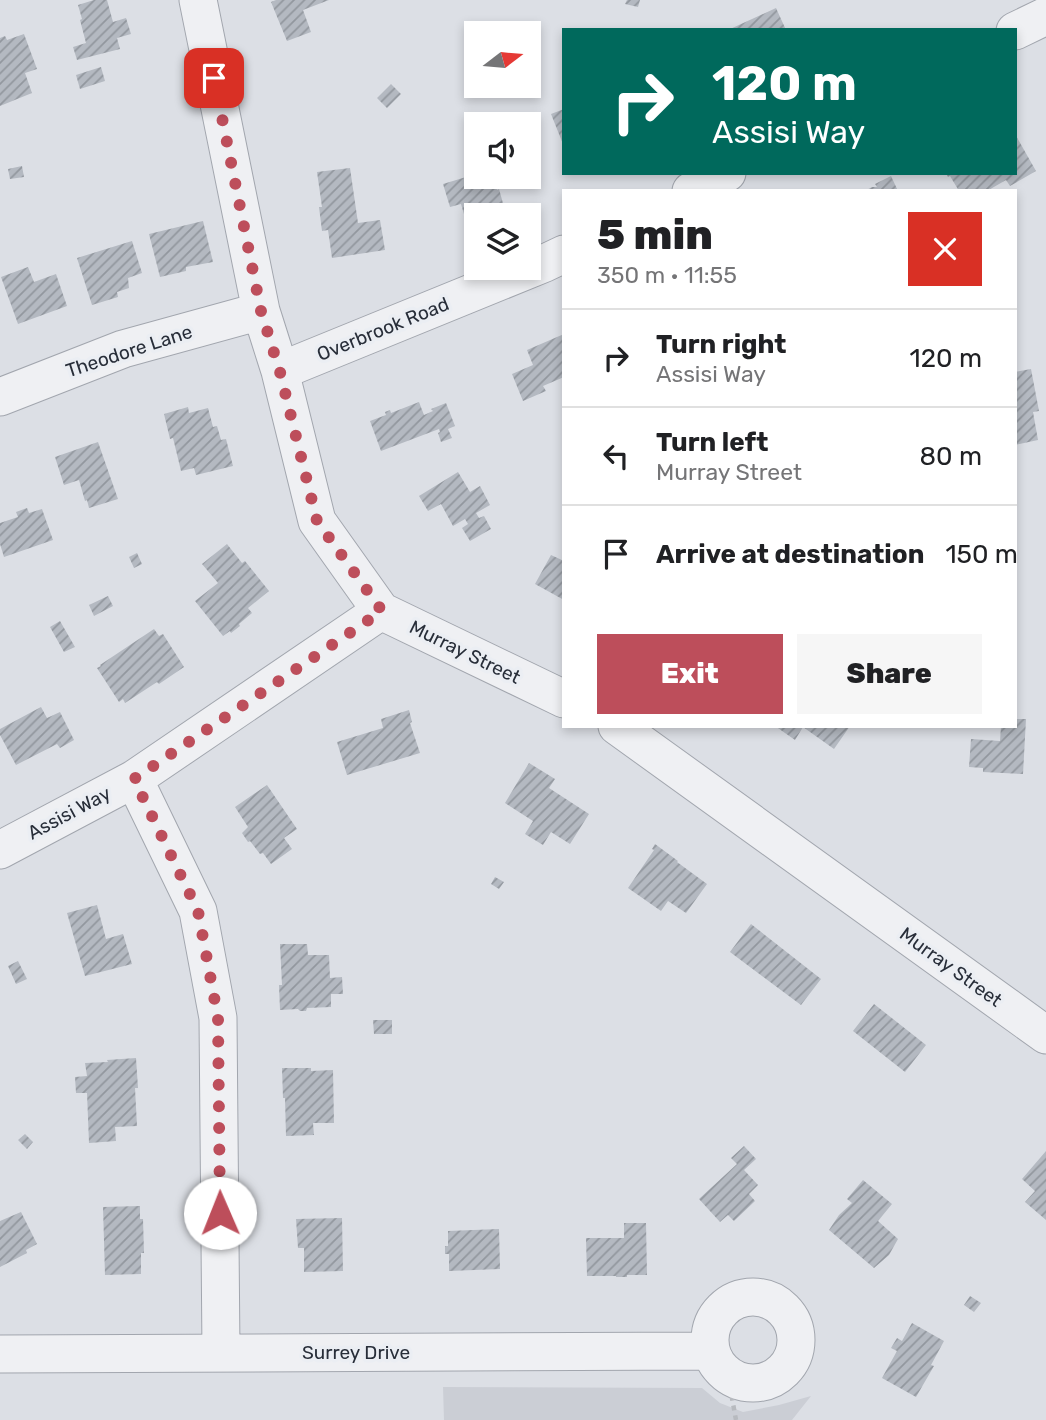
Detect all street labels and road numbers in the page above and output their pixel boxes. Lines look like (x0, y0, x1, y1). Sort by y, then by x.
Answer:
street label: Overbrook Road (314, 292, 452, 366)
street label: Theodore Lane (63, 320, 195, 382)
street label: Murray Street (406, 615, 525, 689)
street label: Assisi Way (23, 782, 115, 844)
street label: Murray Street (895, 922, 1007, 1012)
street label: Surrey Drive (302, 1341, 410, 1364)

